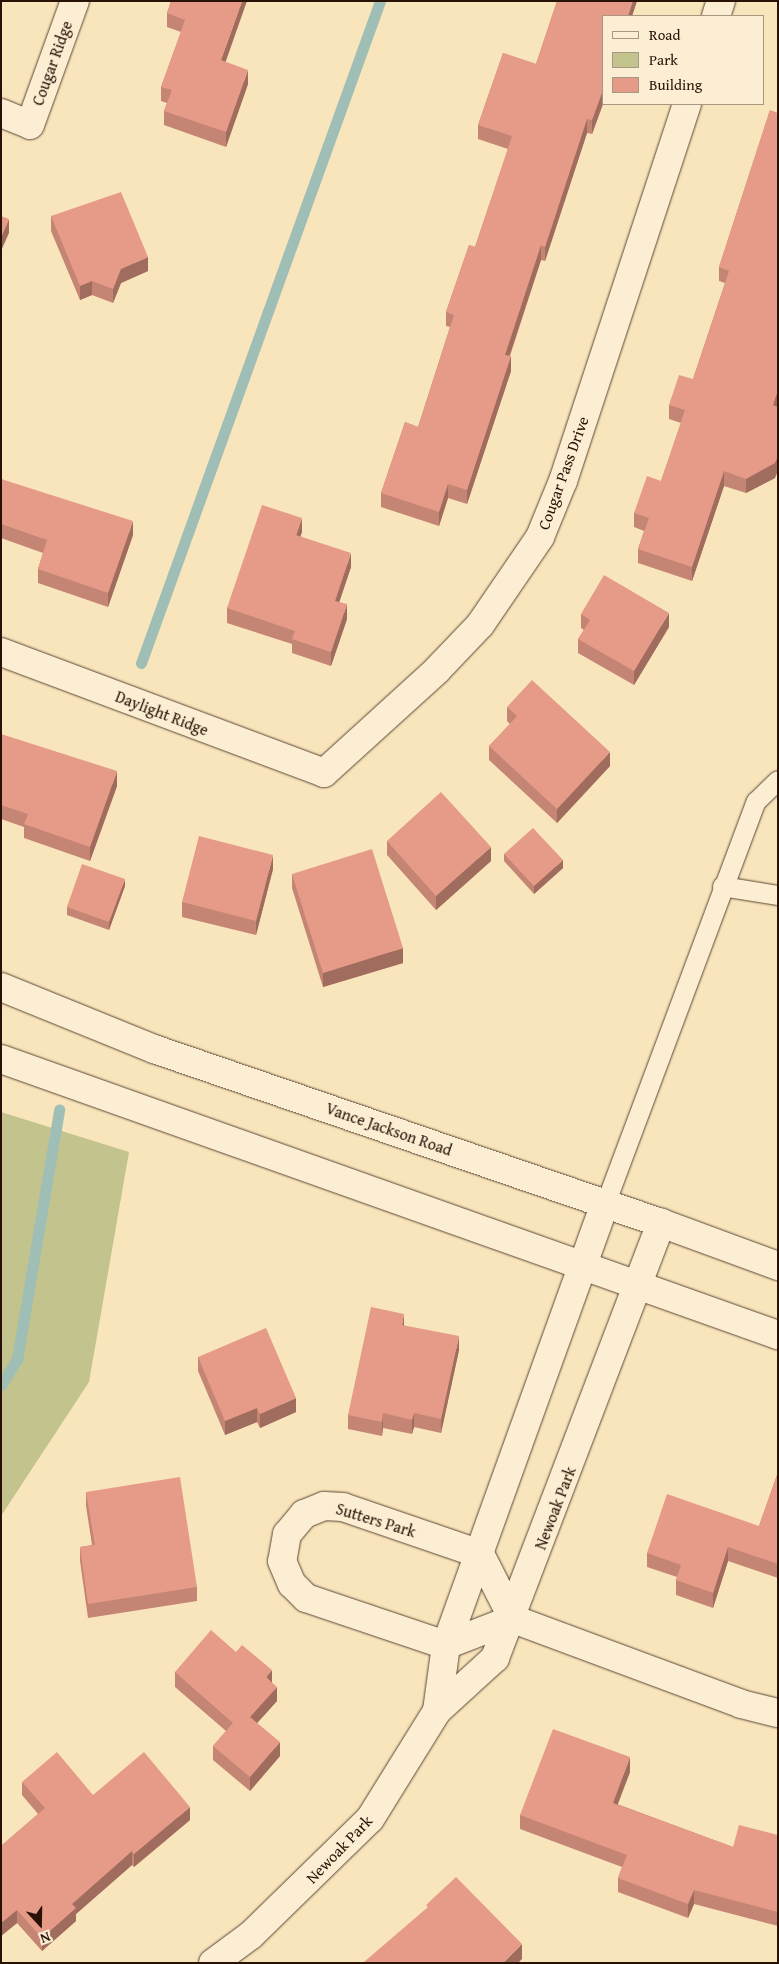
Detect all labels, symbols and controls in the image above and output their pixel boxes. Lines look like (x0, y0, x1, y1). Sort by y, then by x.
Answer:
legend (602, 15, 764, 105)
street label: Cougar Ridge (28, 18, 76, 108)
text: Road (649, 24, 680, 45)
text: Park (649, 49, 678, 70)
text: Building (649, 74, 702, 95)
street label: Cougar Pass Drive (534, 414, 592, 532)
street label: Daylight Ridge (113, 686, 211, 740)
street label: Vance Jackson Road (323, 1098, 455, 1160)
street label: Newoak Park (530, 1464, 580, 1552)
street label: Sutters Park (334, 1499, 418, 1541)
street label: Newoak Park (302, 1811, 376, 1887)
north arrow (15, 1899, 65, 1949)
text: N (37, 1927, 53, 1949)

